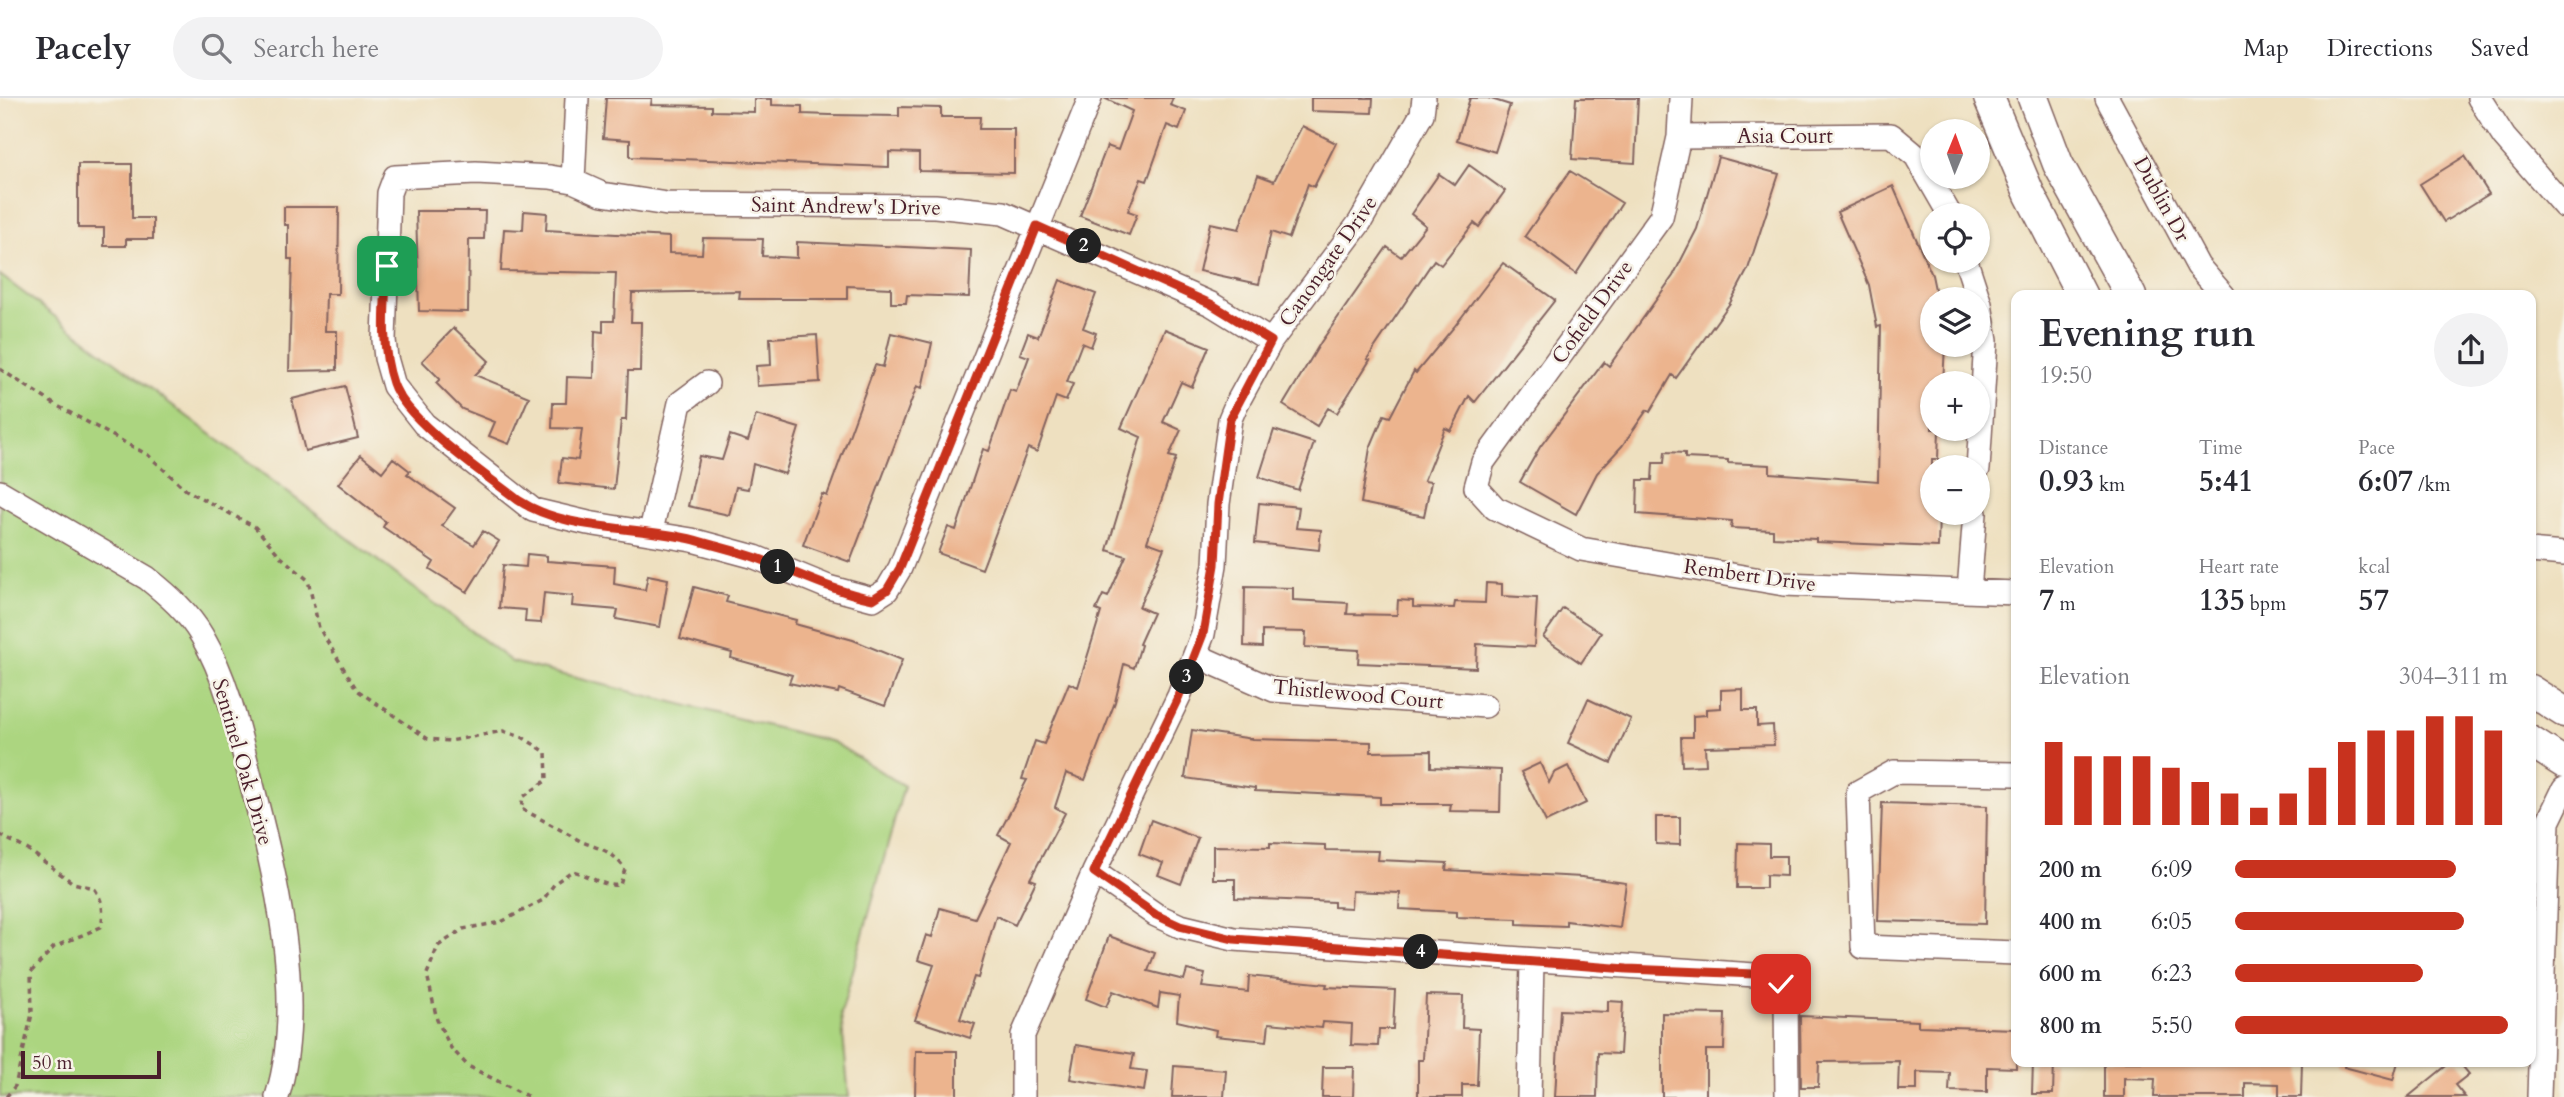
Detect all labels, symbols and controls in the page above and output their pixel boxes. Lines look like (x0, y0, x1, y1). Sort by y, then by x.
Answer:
search box (173, 17, 663, 80)
text: Pacely (35, 26, 131, 71)
icon: search (197, 29, 235, 67)
text: Search here (253, 31, 379, 66)
text: Map (2243, 32, 2289, 65)
text: Directions (2327, 32, 2433, 65)
text: Saved (2471, 32, 2529, 65)
north arrow (1920, 119, 1990, 189)
map controls (1920, 119, 1990, 525)
street label: Asia Court (1737, 122, 1833, 151)
street label: Dublin Dr (2126, 151, 2197, 247)
street label: Saint Andrew's Drive (751, 190, 941, 223)
street label: Canongate Drive (1272, 190, 1384, 333)
button: locate (1920, 203, 1990, 273)
pin: 2 (1066, 228, 1102, 264)
text: 2 (1079, 232, 1088, 258)
pin (357, 236, 417, 296)
icon: arrive (368, 247, 406, 285)
street label: Cofield Drive (1545, 255, 1640, 370)
button: layers (1920, 287, 1990, 357)
text: Evening run (2039, 308, 2255, 360)
button: share (2434, 313, 2508, 387)
text: 19:50 (2039, 360, 2092, 391)
button: + (1920, 371, 1990, 441)
text: Distance (2039, 435, 2108, 461)
text: Time (2199, 435, 2243, 461)
text: Pace (2358, 435, 2395, 461)
button: − (1920, 455, 1990, 525)
text: 0.93 (2039, 461, 2094, 502)
text: 5:41 (2199, 461, 2253, 502)
text: 6:07 (2358, 461, 2413, 502)
text: km (2094, 472, 2125, 498)
text: /km (2413, 472, 2451, 498)
pin: 1 (760, 550, 796, 584)
street label: Rembert Drive (1682, 552, 1818, 599)
text: 1 (773, 553, 782, 579)
text: Elevation (2039, 554, 2114, 580)
text: Heart rate (2199, 554, 2279, 580)
text: kcal (2358, 554, 2390, 580)
text: 7 (2039, 580, 2054, 621)
text: 135 (2199, 580, 2245, 621)
text: 57 (2358, 580, 2389, 621)
text: m (2054, 591, 2076, 617)
text: bpm (2245, 591, 2286, 617)
pin: 3 (1170, 660, 1204, 694)
text: Elevation (2039, 661, 2130, 692)
text: 304–311 m (2399, 661, 2508, 692)
text: 3 (1182, 663, 1191, 689)
street label: Thistlewood Court (1272, 673, 1445, 716)
street label: Sentinel Oak Drive (205, 676, 280, 849)
text: 200 m (2039, 854, 2102, 885)
text: 6:09 (2151, 854, 2192, 885)
text: 400 m (2039, 906, 2102, 937)
text: 6:05 (2151, 906, 2192, 937)
pin: 4 (1404, 934, 1438, 970)
text: 4 (1416, 938, 1425, 964)
pin (1751, 954, 1811, 1014)
text: 600 m (2039, 958, 2102, 989)
text: 6:23 (2151, 958, 2192, 989)
icon: check (1762, 965, 1800, 1003)
text: 800 m (2039, 1010, 2102, 1041)
text: 5:50 (2151, 1010, 2192, 1041)
scale bar (21, 1048, 161, 1080)
text: 50 m (32, 1050, 73, 1076)

